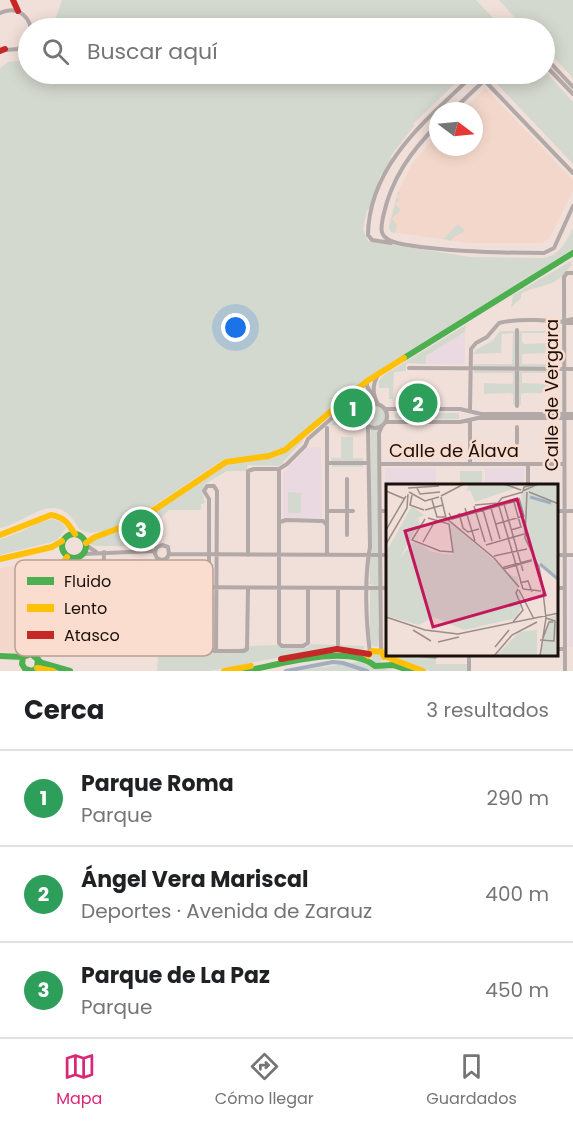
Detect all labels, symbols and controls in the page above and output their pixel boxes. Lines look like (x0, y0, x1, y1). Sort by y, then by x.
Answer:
search box (18, 18, 555, 84)
icon: search (39, 35, 72, 68)
text: Buscar aquí (87, 36, 218, 67)
north arrow (429, 102, 483, 156)
your location (221, 313, 250, 342)
street label: Calle de Vergara (539, 319, 564, 471)
pin: 2 (398, 380, 438, 426)
pin: 1 (334, 386, 372, 430)
street label: Calle de Álava (389, 438, 519, 463)
inset map (386, 484, 558, 656)
pin: 3 (122, 506, 160, 552)
legend (15, 560, 213, 656)
text: Fluido (64, 570, 111, 593)
text: Lento (64, 597, 107, 620)
text: Atasco (64, 624, 120, 647)
text: Cerca (24, 692, 104, 728)
text: 3 resultados (426, 696, 549, 724)
text: Parque Roma (81, 768, 234, 799)
text: 1 (40, 784, 47, 812)
text: 290 m (486, 784, 549, 812)
text: Parque (81, 801, 152, 829)
text: Ángel Vera Mariscal (81, 864, 308, 895)
text: 2 (38, 880, 49, 908)
text: 400 m (485, 880, 549, 908)
text: Deportes · Avenida de Zarauz (81, 897, 372, 925)
text: Parque de La Paz (81, 960, 270, 991)
text: 3 (37, 976, 50, 1004)
text: 450 m (485, 976, 549, 1004)
text: Parque (81, 993, 152, 1021)
tab: Mapa (56, 1050, 102, 1111)
tab: Cómo llegar (215, 1050, 314, 1111)
tab: Guardados (426, 1050, 517, 1111)

